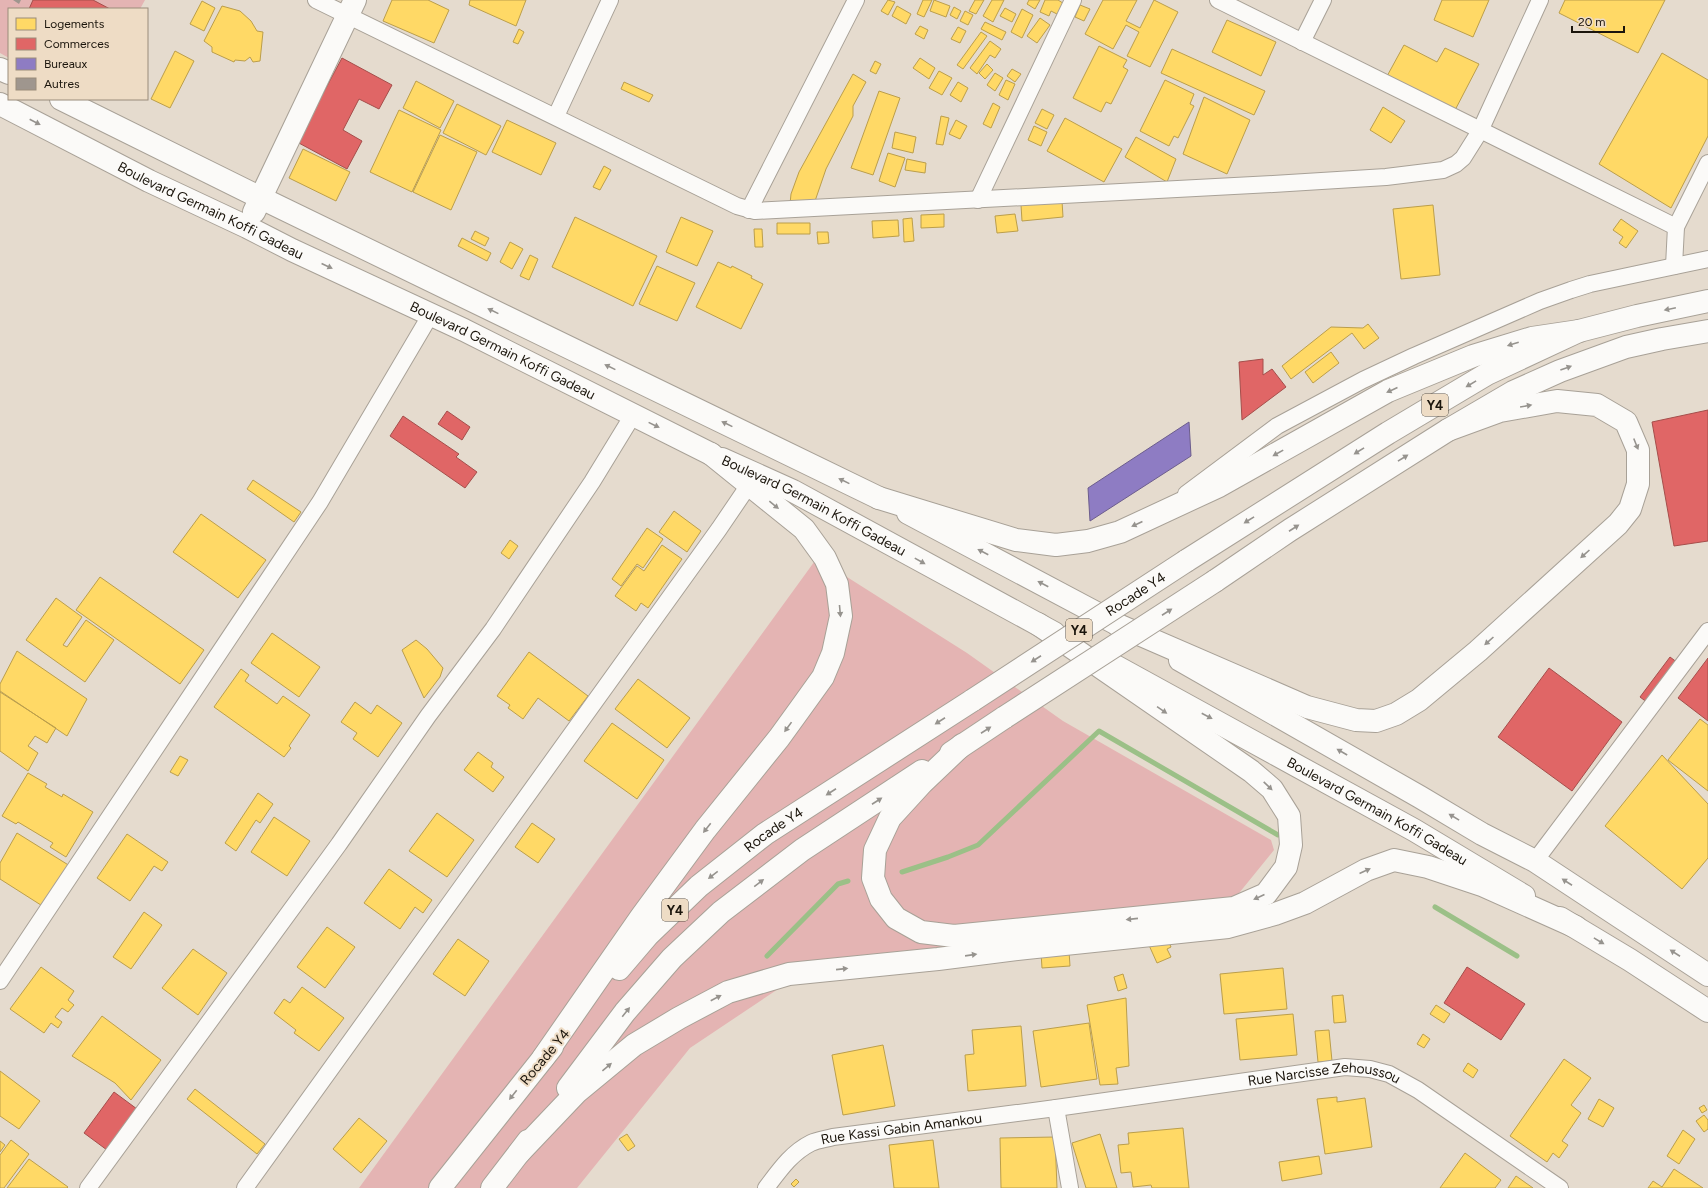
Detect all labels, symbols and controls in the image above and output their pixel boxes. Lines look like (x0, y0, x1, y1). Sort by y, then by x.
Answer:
legend (8, 8, 148, 100)
scale bar (1572, 8, 1624, 34)
text: 20 m (1578, 15, 1606, 29)
text: Logements (44, 17, 105, 31)
text: Commerces (44, 37, 110, 51)
text: Bureaux (44, 57, 87, 71)
text: Autres (44, 77, 80, 91)
one-way arrow (29, 118, 40, 125)
street label: Boulevard Germain Koffi Gadeau (115, 158, 306, 263)
one-way arrow (321, 263, 332, 269)
street label: Boulevard Germain Koffi Gadeau (407, 298, 598, 403)
one-way arrow (1664, 306, 1676, 312)
one-way arrow (487, 308, 498, 314)
one-way arrow (1507, 341, 1519, 347)
one-way arrow (604, 364, 615, 370)
one-way arrow (1560, 365, 1572, 371)
one-way arrow (1465, 380, 1477, 387)
one-way arrow (1386, 387, 1397, 393)
road number: Y4 (1422, 394, 1448, 416)
one-way arrow (1519, 403, 1532, 409)
one-way arrow (721, 421, 732, 427)
one-way arrow (648, 422, 660, 429)
one-way arrow (1633, 439, 1639, 451)
one-way arrow (1354, 447, 1364, 455)
one-way arrow (1272, 450, 1284, 457)
street label: Boulevard Germain Koffi Gadeau (719, 452, 909, 559)
one-way arrow (1398, 454, 1409, 462)
one-way arrow (838, 478, 849, 484)
one-way arrow (768, 500, 779, 509)
one-way arrow (1244, 516, 1254, 524)
one-way arrow (1131, 521, 1143, 527)
one-way arrow (1289, 524, 1299, 532)
one-way arrow (978, 549, 989, 556)
one-way arrow (1580, 549, 1590, 558)
one-way arrow (914, 557, 926, 564)
street label: Rocade Y4 (1102, 568, 1169, 620)
one-way arrow (1037, 581, 1049, 587)
one-way arrow (837, 605, 843, 617)
one-way arrow (1162, 608, 1172, 616)
road number: Y4 (1066, 619, 1092, 641)
one-way arrow (1484, 636, 1494, 645)
one-way arrow (1031, 655, 1041, 663)
one-way arrow (1157, 706, 1168, 714)
one-way arrow (1202, 713, 1213, 720)
one-way arrow (934, 718, 946, 725)
one-way arrow (784, 721, 792, 732)
one-way arrow (980, 726, 991, 733)
one-way arrow (1336, 748, 1348, 755)
street label: Boulevard Germain Koffi Gadeau (1284, 753, 1471, 869)
one-way arrow (1263, 781, 1273, 790)
one-way arrow (826, 788, 836, 796)
one-way arrow (872, 797, 882, 805)
street label: Rocade Y4 (740, 803, 807, 856)
one-way arrow (1448, 814, 1460, 821)
one-way arrow (702, 823, 711, 834)
one-way arrow (1359, 868, 1370, 874)
one-way arrow (708, 870, 719, 879)
one-way arrow (1562, 878, 1572, 886)
one-way arrow (753, 879, 764, 887)
one-way arrow (1252, 894, 1264, 900)
road number: Y4 (662, 899, 688, 921)
one-way arrow (1126, 916, 1138, 922)
one-way arrow (1593, 938, 1605, 945)
one-way arrow (1670, 950, 1681, 957)
one-way arrow (965, 952, 977, 958)
one-way arrow (836, 965, 848, 972)
one-way arrow (710, 995, 722, 1001)
one-way arrow (621, 1007, 630, 1018)
street label: Rocade Y4 (517, 1025, 574, 1089)
street label: Rue Narcisse Zehoussou (1247, 1058, 1403, 1089)
one-way arrow (601, 1063, 612, 1072)
one-way arrow (509, 1090, 518, 1101)
street label: Rue Kassi Gabin Amankou (819, 1109, 983, 1148)

